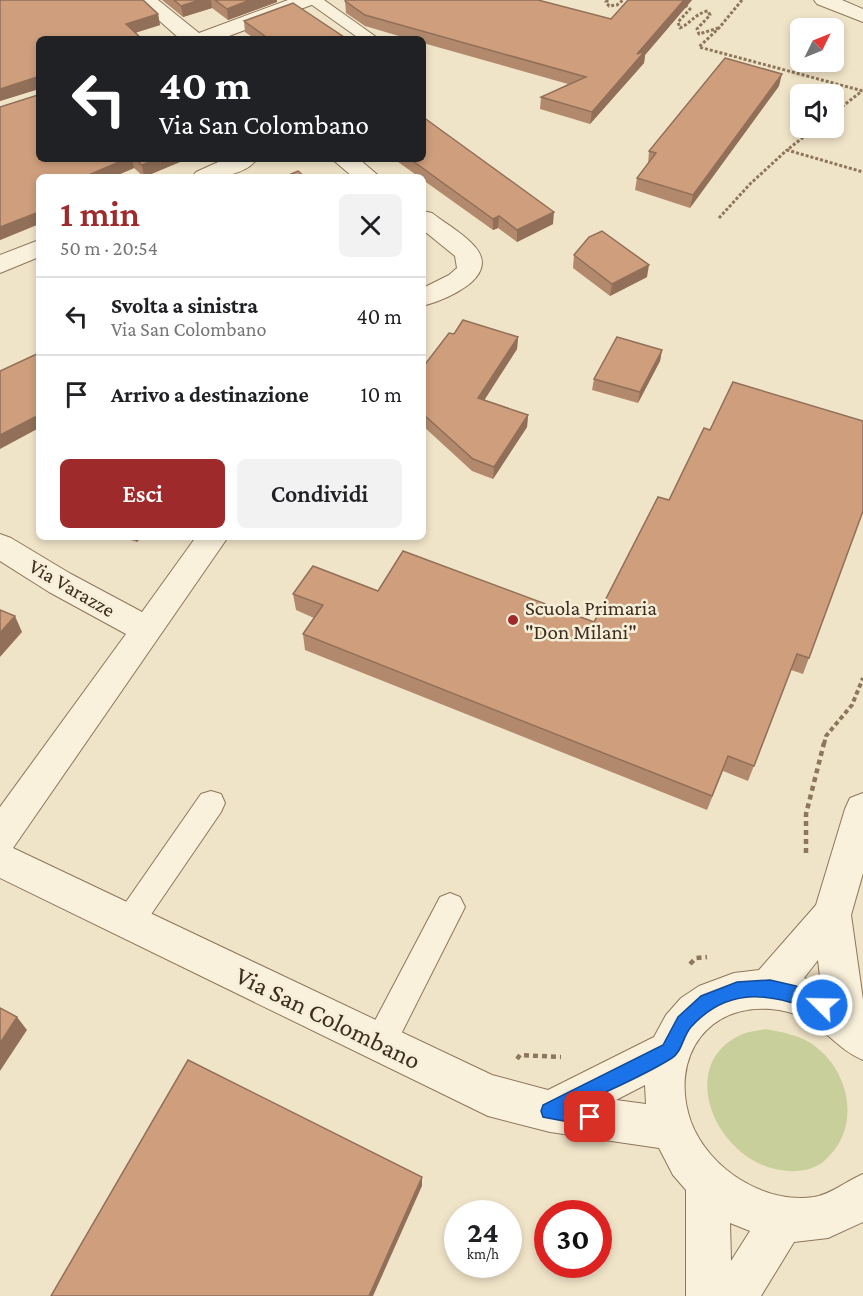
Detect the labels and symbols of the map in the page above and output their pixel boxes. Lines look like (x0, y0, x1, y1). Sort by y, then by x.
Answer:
north arrow (790, 18, 844, 72)
street label: Via Varazze (25, 554, 119, 622)
place label: Scuola Primaria "Don Milani" (525, 596, 657, 644)
marker: Scuola Primaria "Don Milani" (506, 613, 520, 627)
street label: Via San Colombano (231, 961, 425, 1075)
position arrow (790, 973, 854, 1037)
pin (564, 1091, 615, 1142)
speed limit sign: 30 (534, 1200, 612, 1278)

